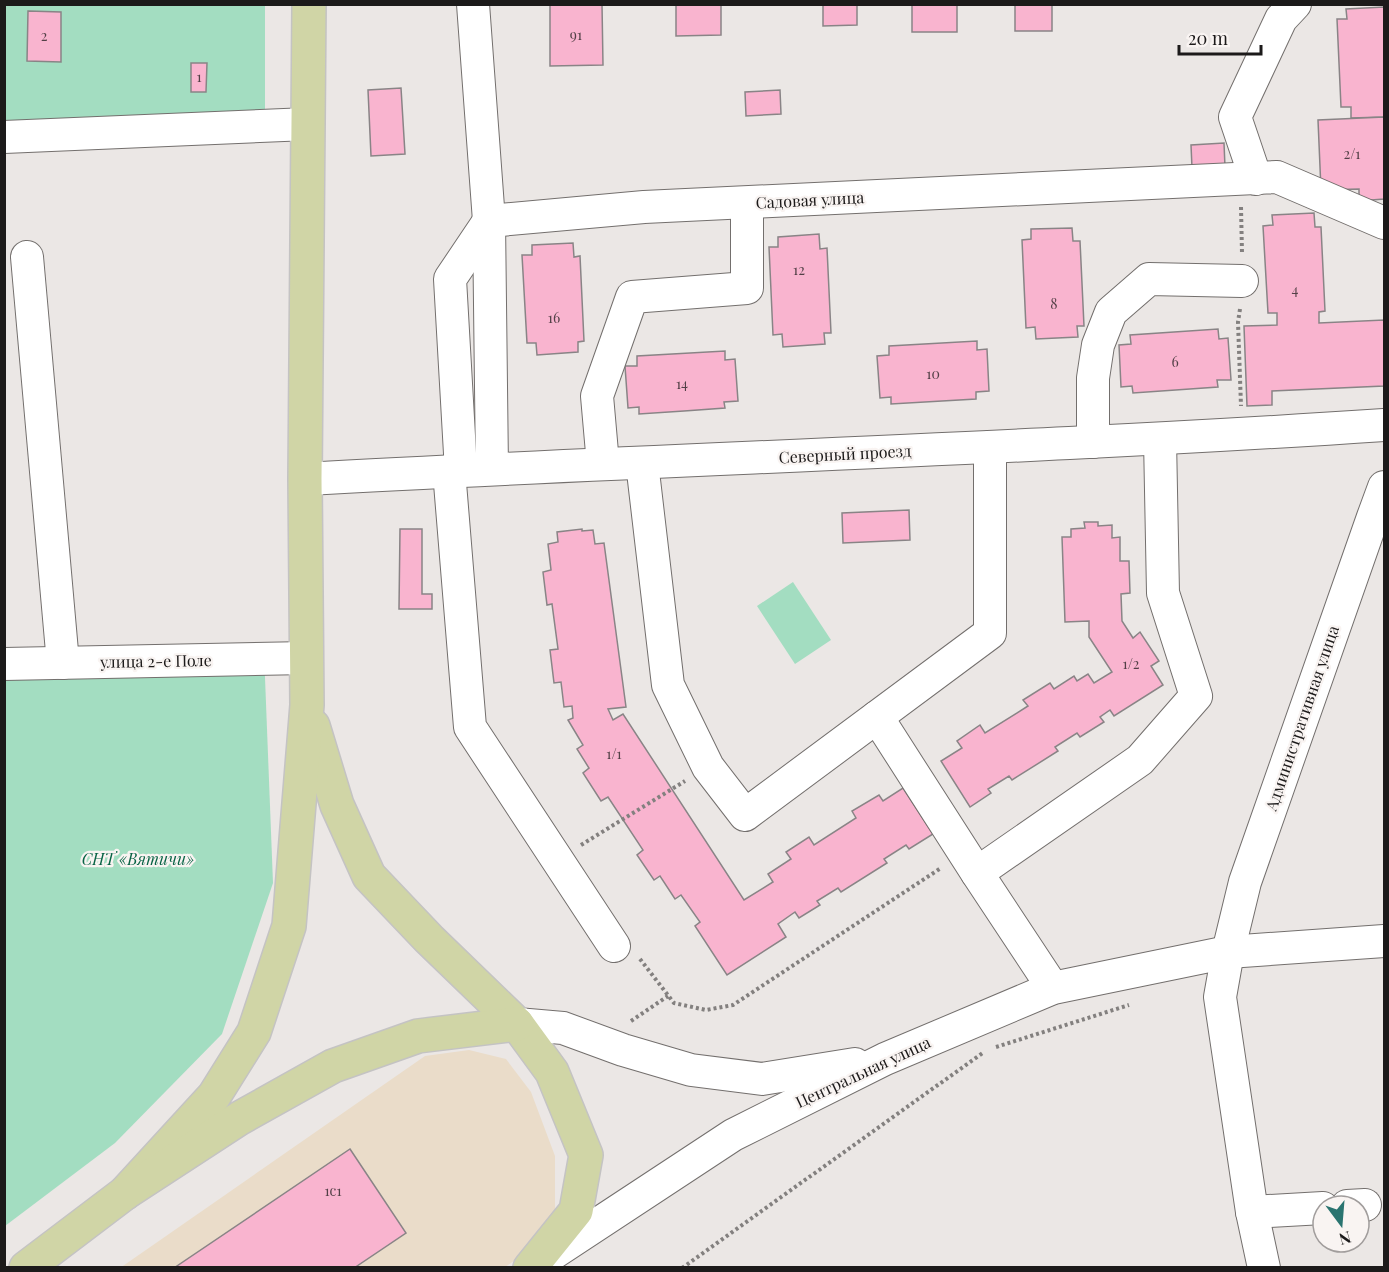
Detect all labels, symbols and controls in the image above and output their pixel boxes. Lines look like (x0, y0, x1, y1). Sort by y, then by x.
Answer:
scale bar (1179, 18, 1262, 56)
house number: 91 (570, 25, 582, 44)
house number: 2 (41, 26, 48, 45)
text: 20 m (1188, 26, 1228, 50)
house number: 1 (196, 67, 202, 86)
house number: 2/1 (1343, 144, 1361, 163)
street label: Садовая улица (755, 186, 865, 213)
house number: 12 (793, 260, 805, 279)
house number: 4 (1292, 280, 1299, 299)
house number: 8 (1050, 294, 1058, 313)
house number: 16 (548, 308, 560, 327)
house number: 6 (1171, 352, 1179, 371)
house number: 10 (926, 364, 940, 383)
house number: 14 (676, 374, 688, 393)
street label: Северный проезд (778, 440, 913, 467)
street label: Административная улица (1260, 622, 1343, 814)
street label: улица 2-е Поле (99, 649, 212, 672)
house number: 1/2 (1123, 654, 1140, 673)
house number: 1/1 (606, 744, 622, 763)
park label: СНТ «Вятичи» (82, 848, 194, 869)
street label: Центральная улица (792, 1031, 934, 1112)
house number: 1с1 (324, 1181, 342, 1200)
north arrow (1311, 1194, 1371, 1254)
text: N (1336, 1227, 1354, 1251)

